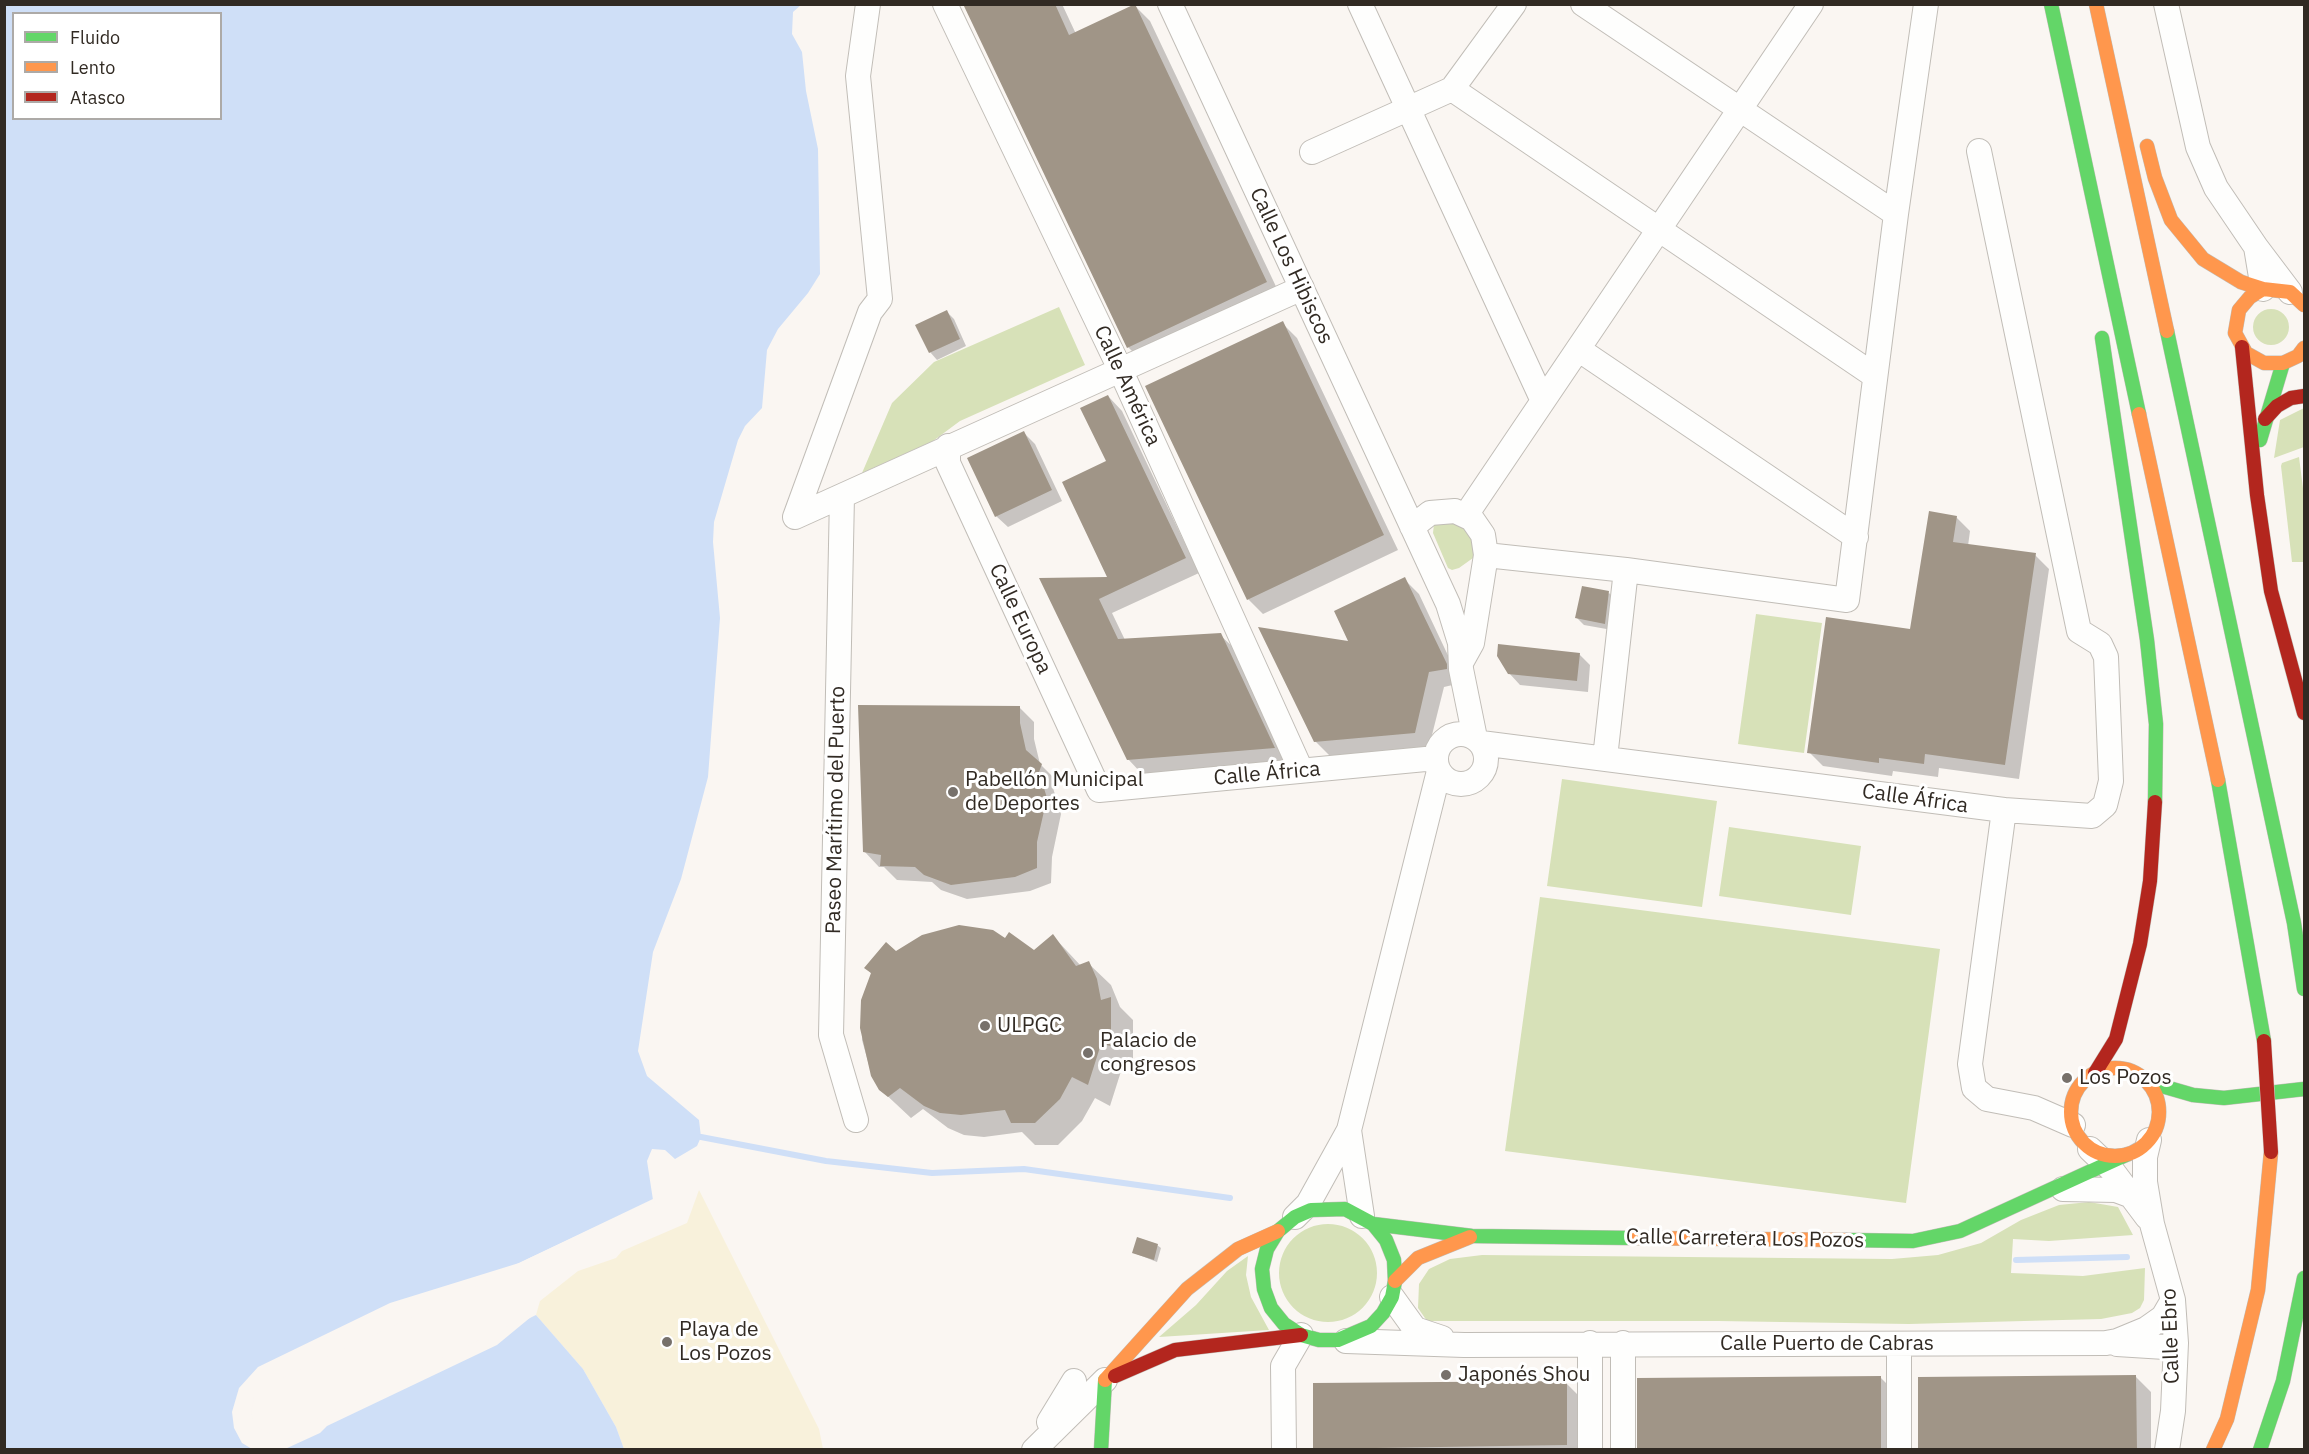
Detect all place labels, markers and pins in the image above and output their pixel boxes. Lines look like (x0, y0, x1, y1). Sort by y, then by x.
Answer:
place label: Pabellón Municipal de Deportes (965, 767, 1143, 817)
marker: Pabellón Municipal de Deportes (946, 785, 960, 799)
place label: ULPGC (997, 1013, 1062, 1039)
marker: ULPGC (978, 1019, 992, 1033)
place label: Palacio de congresos (1100, 1028, 1197, 1078)
marker: Palacio de congresos (1081, 1046, 1095, 1060)
place label: Los Pozos (2079, 1065, 2172, 1091)
marker: Los Pozos (2060, 1071, 2074, 1085)
place label: Playa de Los Pozos (679, 1317, 772, 1367)
marker: Playa de Los Pozos (660, 1335, 674, 1349)
place label: Japonés Shou (1458, 1362, 1590, 1388)
marker: Japonés Shou (1439, 1368, 1453, 1382)

